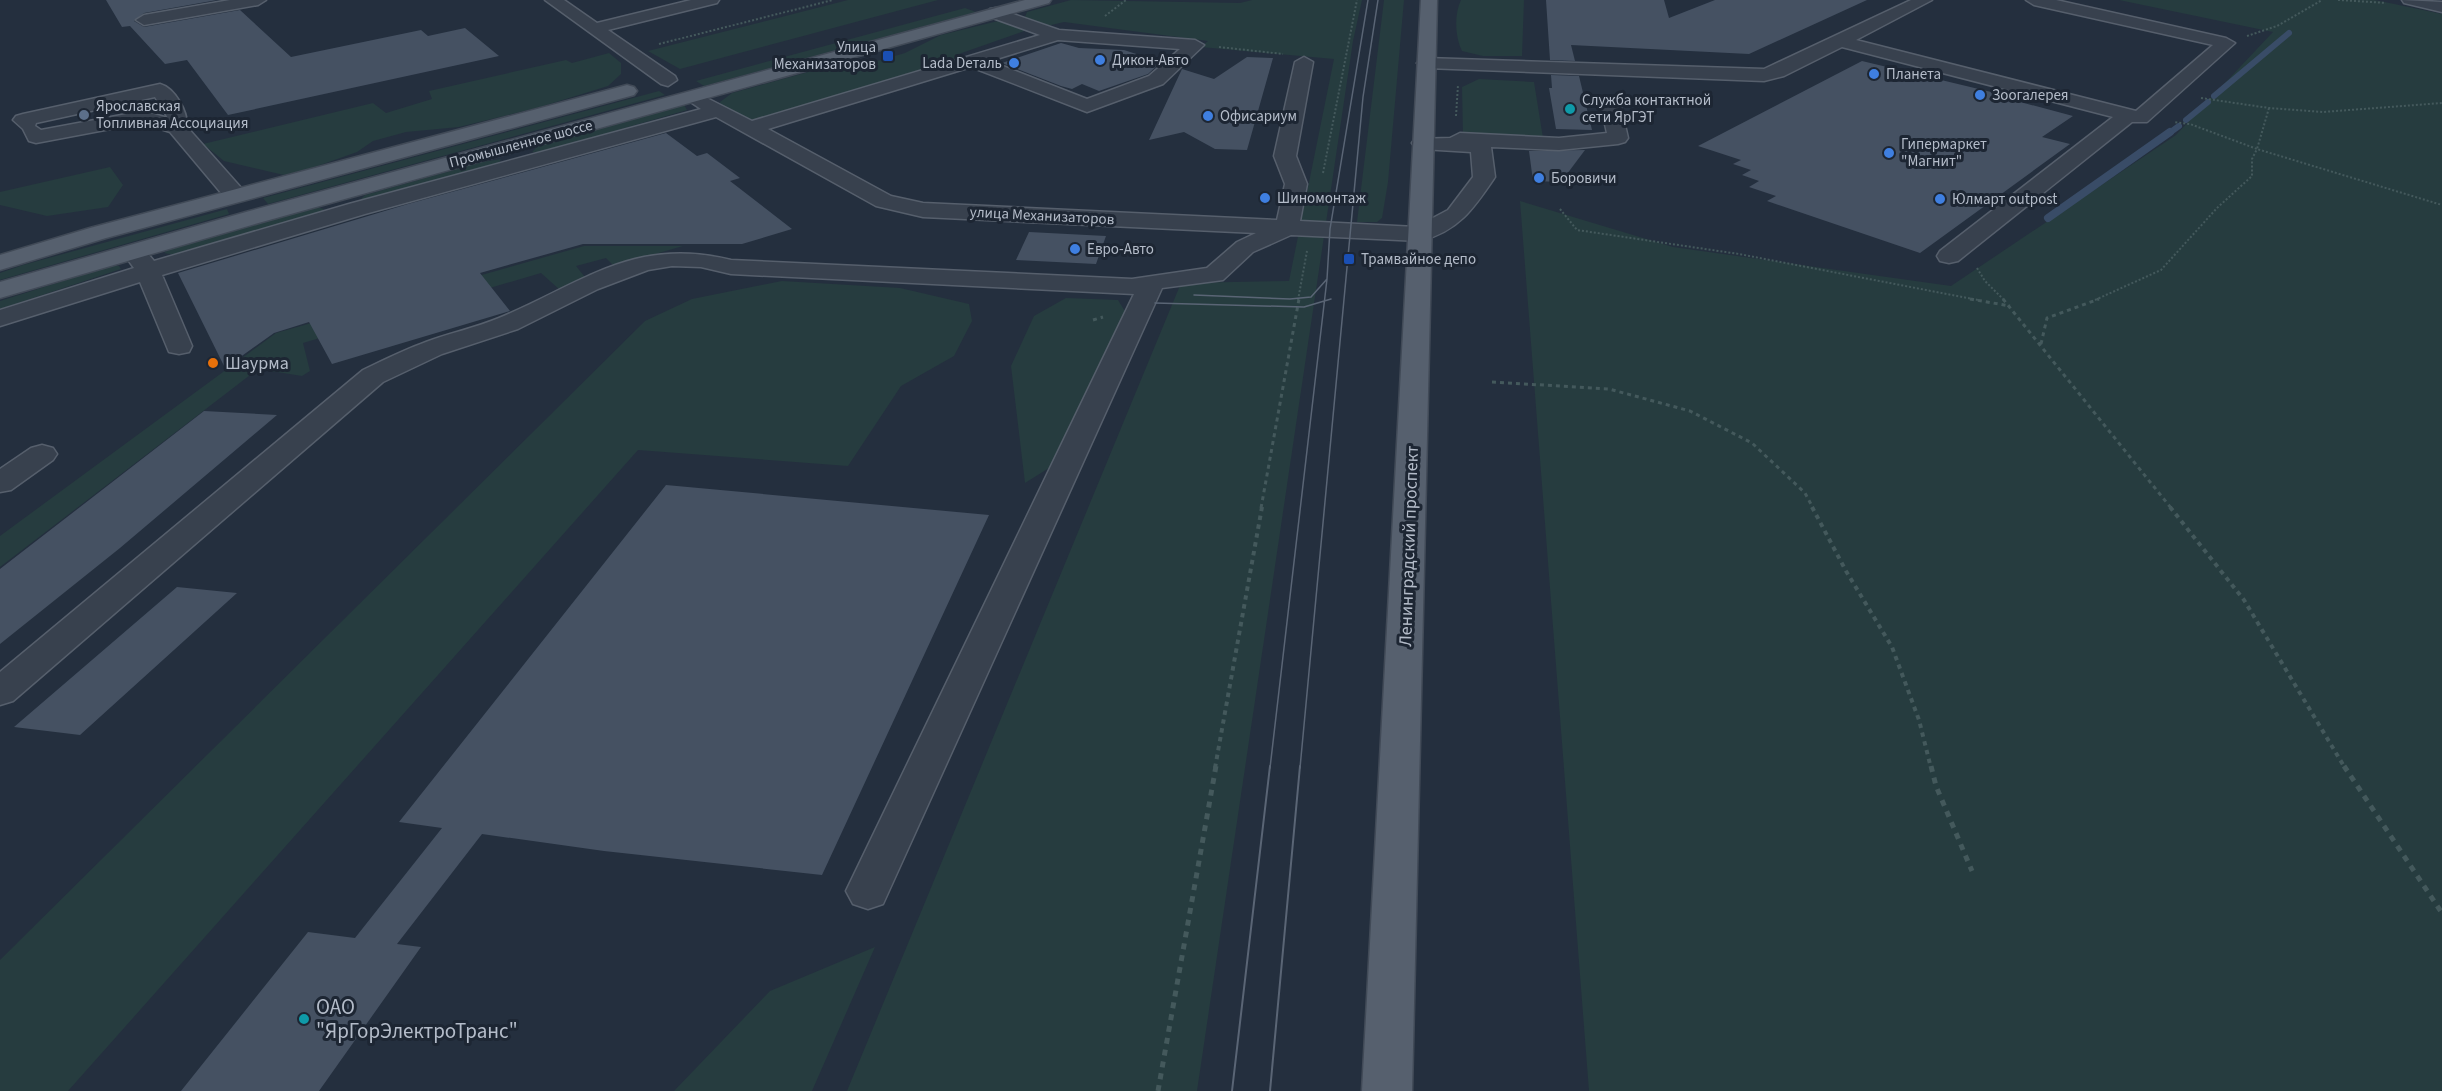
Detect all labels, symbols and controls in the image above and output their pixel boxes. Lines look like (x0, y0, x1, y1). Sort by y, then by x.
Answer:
place label: Улица Механизаторов (774, 37, 876, 75)
marker: Улица Механизаторов (881, 49, 895, 63)
place label: Дикон-Авто (1112, 50, 1189, 71)
place label: Lada Dеталь (922, 53, 1002, 74)
marker: Дикон-Авто (1093, 53, 1107, 67)
marker: Lada Dеталь (1007, 56, 1021, 70)
place label: Планета (1886, 64, 1941, 85)
marker: Планета (1867, 67, 1881, 81)
place label: Зоогалерея (1992, 85, 2069, 106)
marker: Зоогалерея (1973, 88, 1987, 102)
place label: Служба контактной сети ЯрГЭТ (1582, 90, 1711, 128)
place label: Ярославская Топливная Ассоциация (96, 96, 249, 134)
marker: Служба контактной сети ЯрГЭТ (1563, 102, 1577, 116)
place label: Офисариум (1220, 106, 1297, 127)
marker: Ярославская Топливная Ассоциация (77, 108, 91, 122)
marker: Офисариум (1201, 109, 1215, 123)
street label: Промышленное шоссе (447, 115, 595, 173)
place label: Гипермаркет "Магнит" (1901, 134, 1987, 172)
marker: Гипермаркет "Магнит" (1882, 146, 1896, 160)
place label: Боровичи (1551, 168, 1617, 189)
marker: Боровичи (1532, 171, 1546, 185)
place label: Шиномонтаж (1277, 188, 1366, 209)
place label: Юлмарт outpost (1952, 189, 2057, 210)
marker: Шиномонтаж (1258, 191, 1272, 205)
marker: Юлмарт outpost (1933, 192, 1947, 206)
street label: улица Механизаторов (969, 202, 1115, 230)
place label: Евро-Авто (1087, 239, 1154, 260)
marker: Евро-Авто (1068, 242, 1082, 256)
place label: Трамвайное депо (1361, 249, 1476, 270)
marker: Трамвайное депо (1342, 252, 1356, 266)
place label: Шаурма (225, 351, 289, 376)
marker: Шаурма (206, 356, 220, 370)
street label: Ленинградский проспект (1393, 445, 1425, 647)
place label: ОАО "ЯрГорЭлектроТранс" (316, 992, 518, 1046)
marker: ОАО "ЯрГорЭлектроТранс" (297, 1012, 311, 1026)

